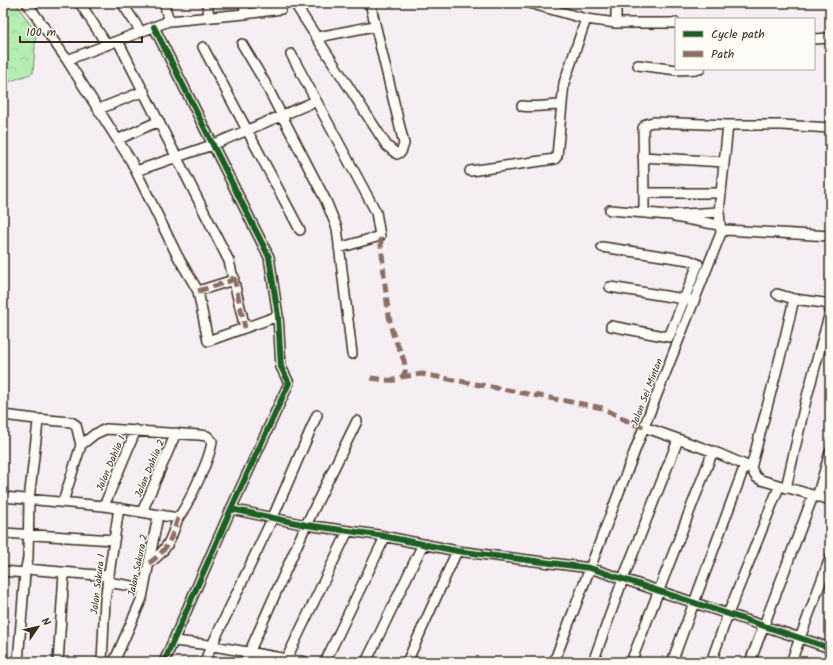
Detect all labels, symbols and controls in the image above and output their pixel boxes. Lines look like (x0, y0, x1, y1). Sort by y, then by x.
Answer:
scale bar (20, 18, 142, 44)
legend (675, 18, 815, 70)
text: 100 m (26, 23, 57, 42)
text: Cycle path (711, 25, 765, 44)
text: Path (711, 45, 734, 64)
street label: Jalan Sei Mintan (627, 356, 667, 429)
street label: Jalan Dahlia 1 (92, 433, 130, 494)
street label: Jalan Dahlia 2 (131, 437, 169, 500)
street label: Jalan Sakura 2 (124, 532, 152, 598)
street label: Jalan Sakura 1 (86, 553, 110, 615)
north arrow (18, 607, 58, 647)
text: N (36, 614, 55, 630)

